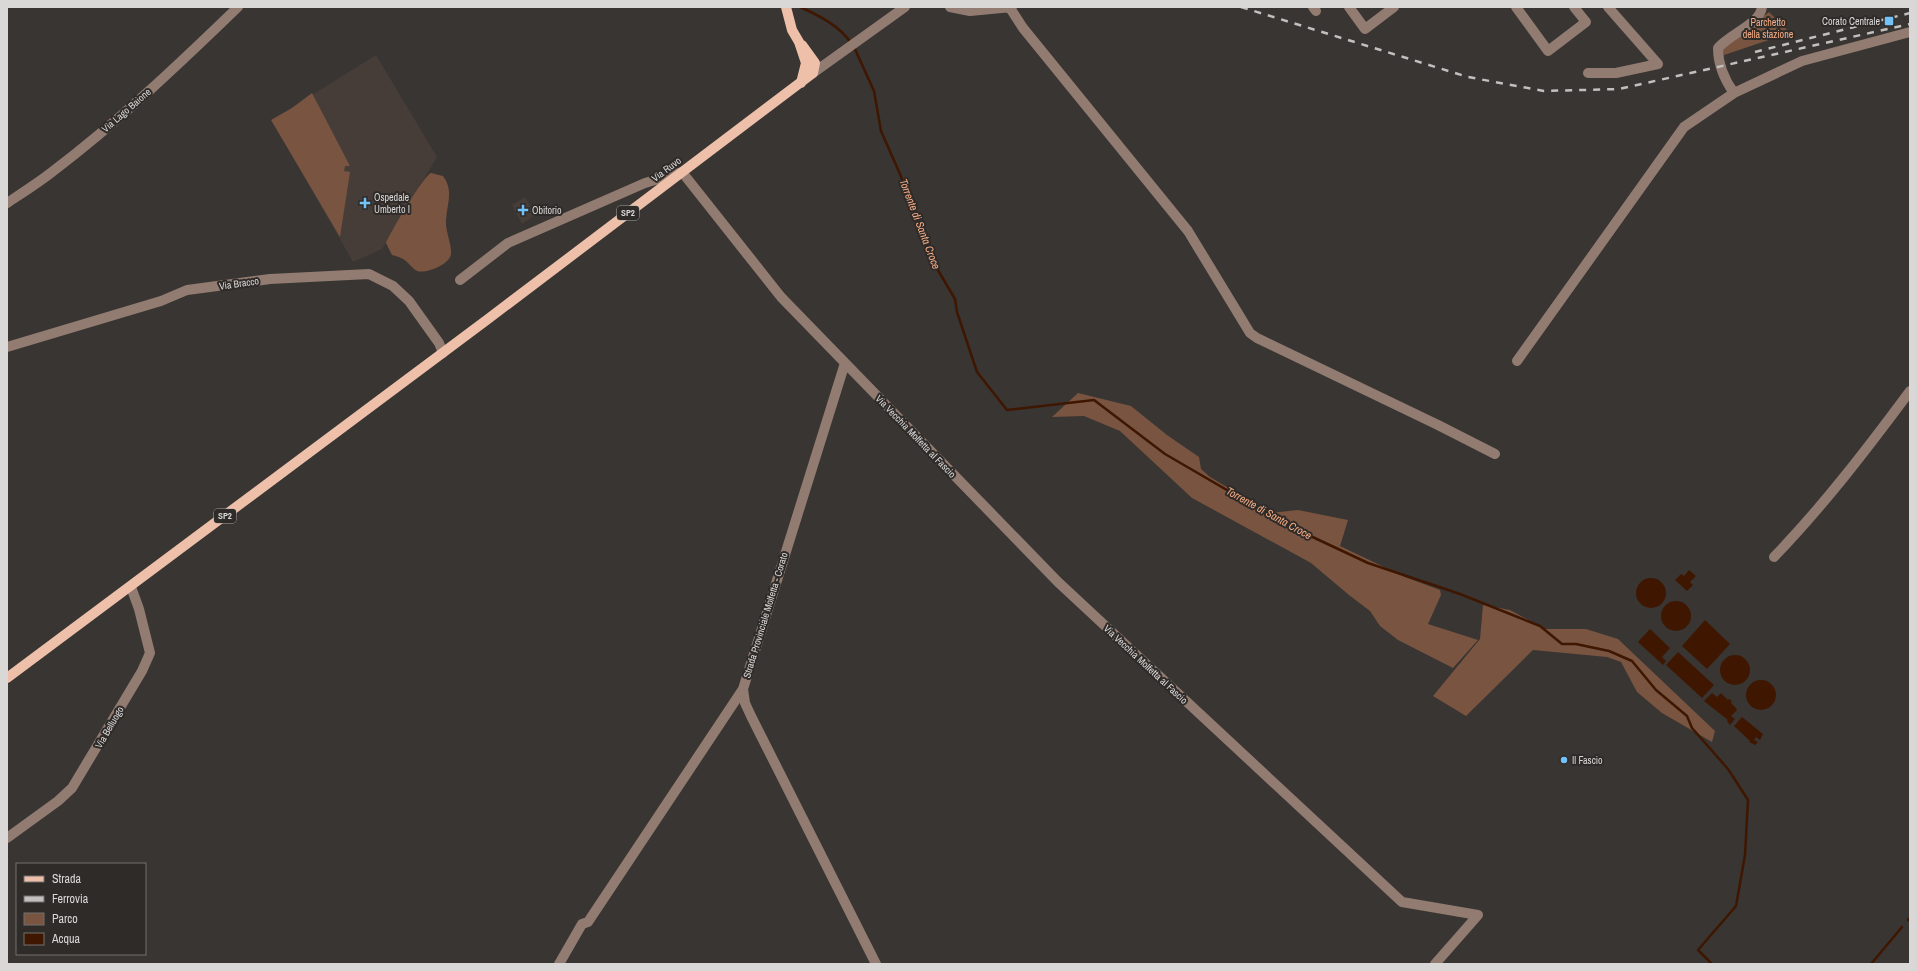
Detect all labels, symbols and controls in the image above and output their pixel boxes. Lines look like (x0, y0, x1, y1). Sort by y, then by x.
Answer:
place label: Corato Centrale (1822, 15, 1880, 28)
marker: Corato Centrale (1883, 15, 1895, 27)
park label: Parchetto della stazione (1743, 16, 1794, 41)
street label: Via Lago Baione (99, 85, 154, 135)
street label: Via Ruvo (649, 154, 684, 185)
water label: Torrente di Santa Croce (896, 177, 944, 271)
place label: Ospedale Umberto I (374, 191, 410, 216)
marker: Ospedale Umberto I (359, 197, 371, 209)
marker: Obitorio (517, 204, 529, 216)
place label: Obitorio (532, 204, 562, 217)
road number: SP2 (617, 206, 639, 220)
street label: Via Bracco (218, 274, 260, 293)
street label: Via Vecchia Molfetta al Fascio (873, 392, 959, 481)
water label: Torrente di Santa Croce (1224, 484, 1314, 542)
road number: SP2 (214, 509, 236, 523)
street label: Strada Provinciale Molfetta - Corato (740, 550, 791, 680)
street label: Via Vecchia Molfetta al Fascio (1101, 622, 1191, 707)
street label: Via Belluogo (92, 704, 127, 751)
place label: Il Fascio (1572, 754, 1603, 767)
marker: Il Fascio (1559, 755, 1569, 765)
legend (16, 863, 146, 955)
text: Strada (52, 871, 82, 887)
text: Ferrovia (52, 891, 89, 907)
text: Parco (52, 911, 78, 927)
text: Acqua (51, 931, 80, 947)

